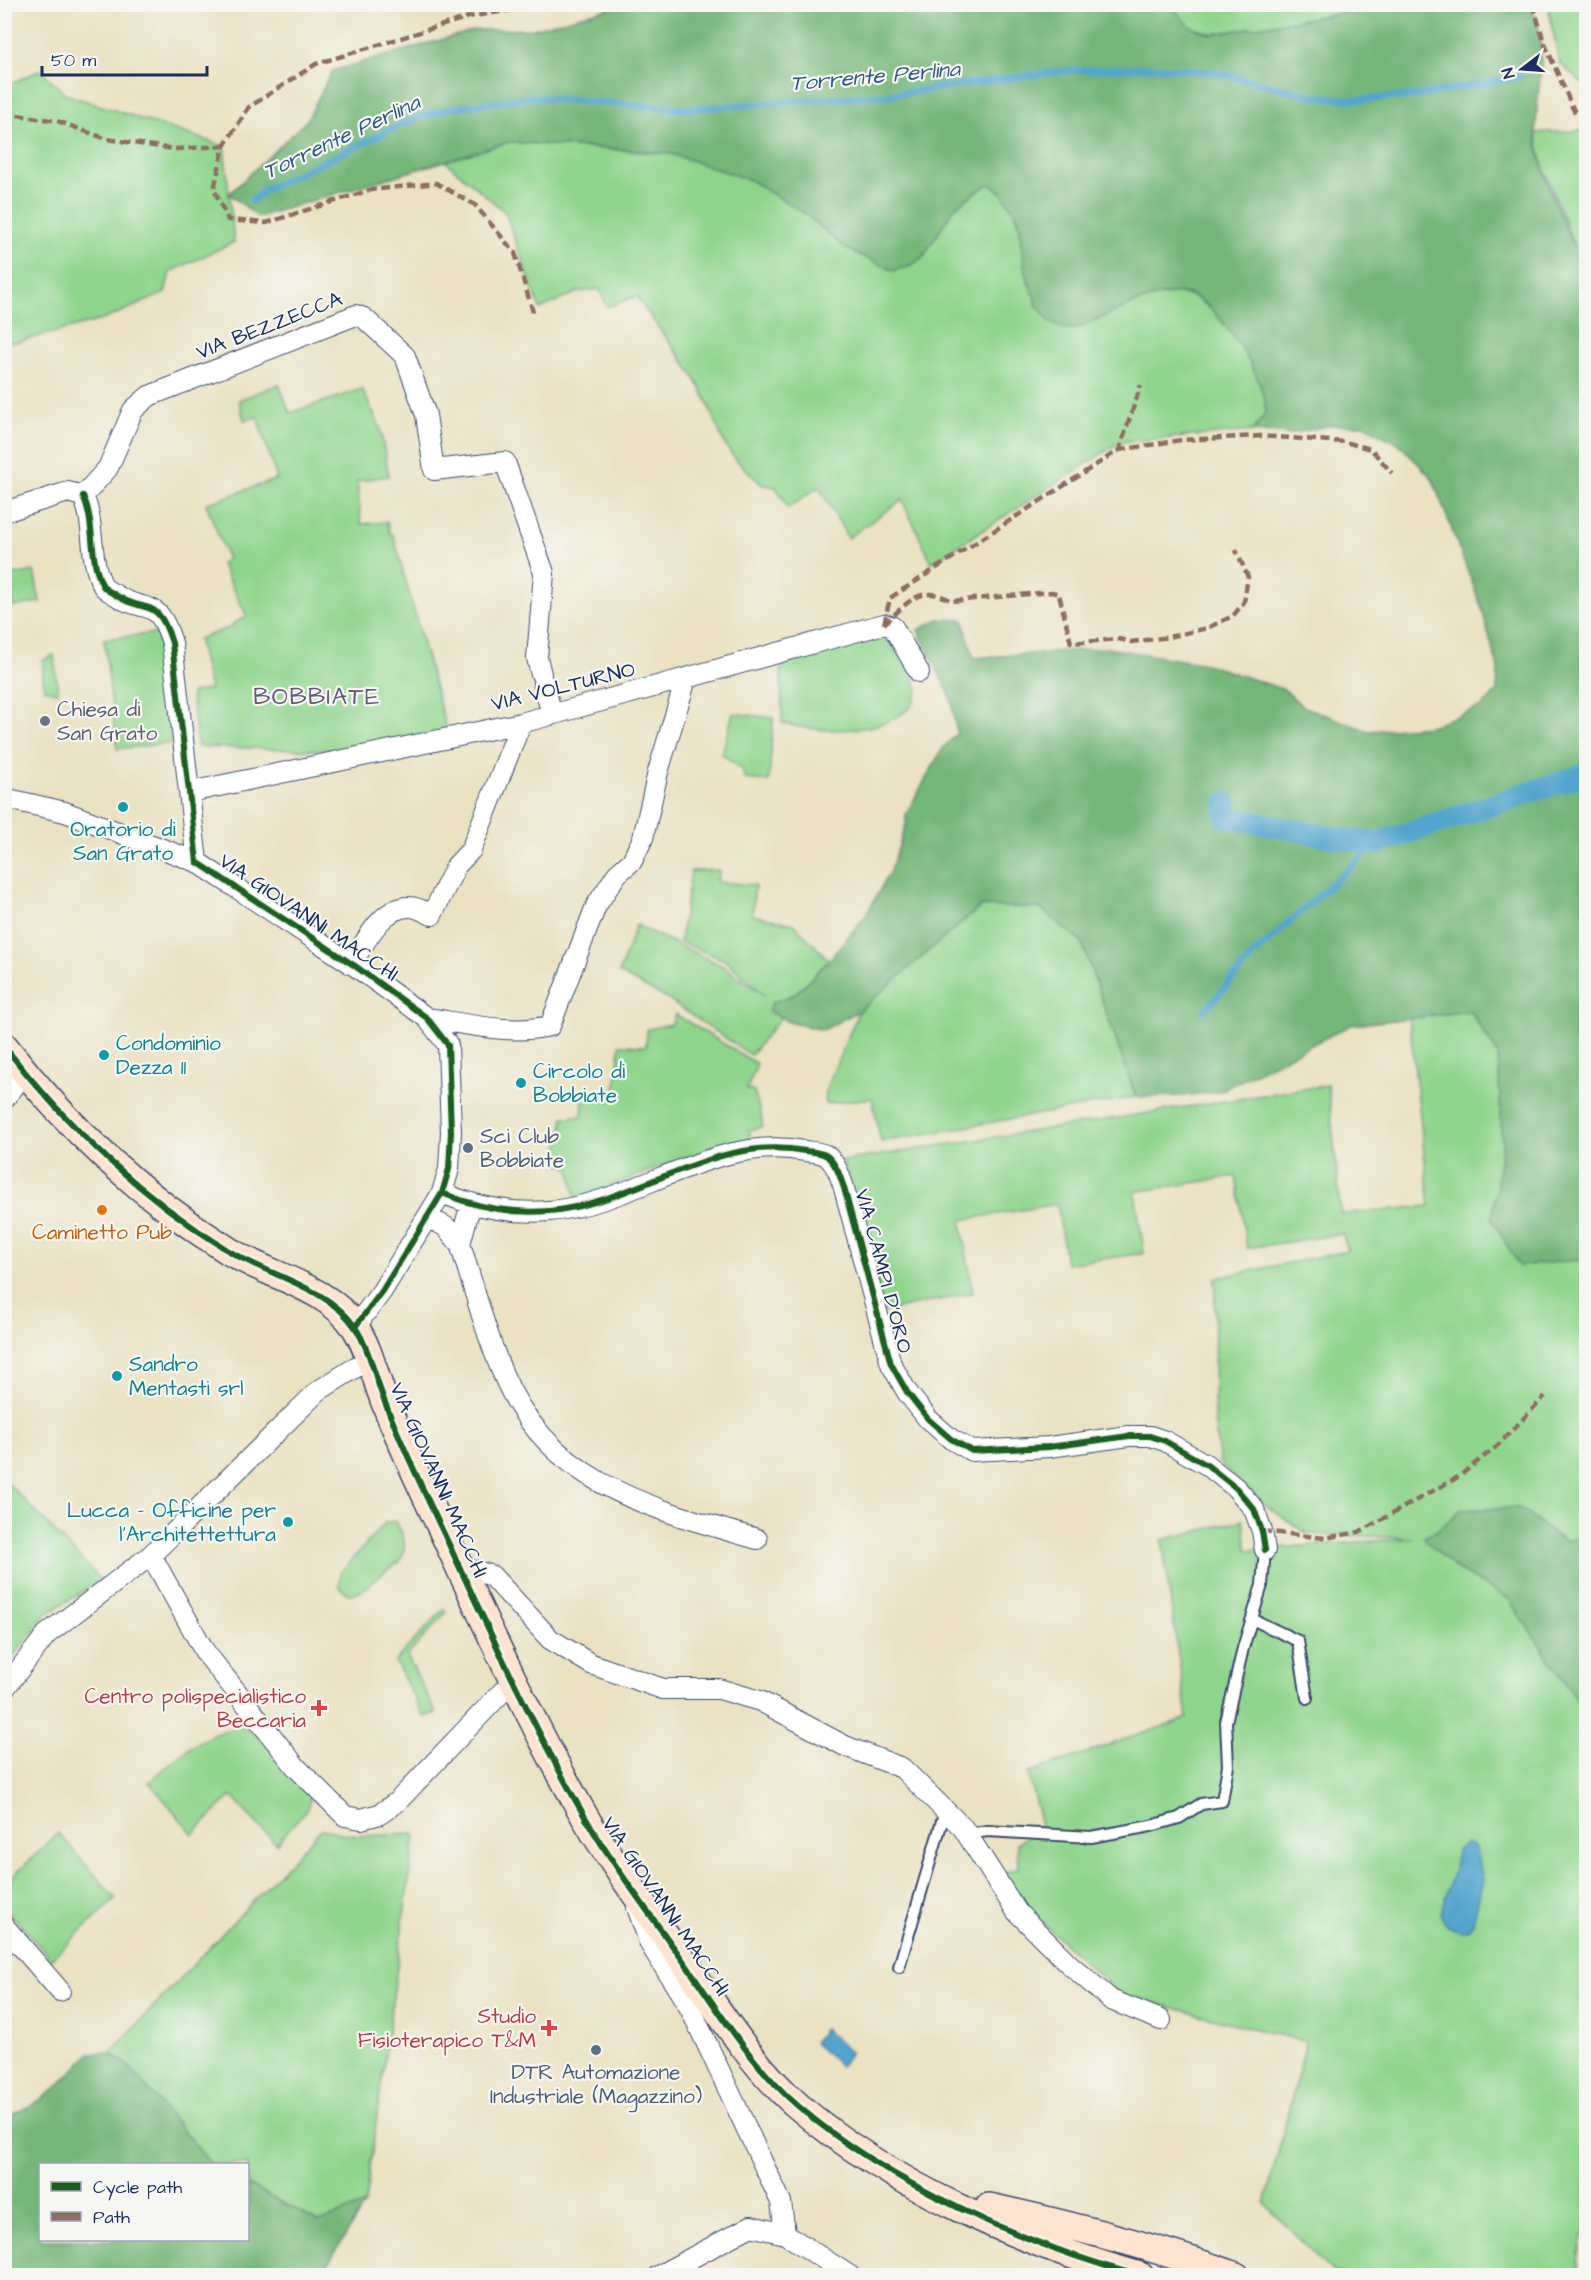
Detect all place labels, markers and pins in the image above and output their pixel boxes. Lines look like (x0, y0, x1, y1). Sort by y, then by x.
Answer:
place label: Chiesa di San Grato (57, 695, 157, 748)
marker: Chiesa di San Grato (38, 714, 52, 728)
marker: Oratorio di San Grato (116, 800, 130, 814)
place label: Oratorio di San Grato (70, 815, 176, 868)
place label: Condominio Dezza 11 (116, 1029, 221, 1082)
marker: Condominio Dezza 11 (97, 1048, 111, 1062)
place label: Circolo di Bobbiate (533, 1057, 625, 1110)
marker: Circolo di Bobbiate (514, 1076, 528, 1090)
place label: Sci Club Bobbiate (480, 1122, 564, 1175)
marker: Sci Club Bobbiate (461, 1141, 475, 1155)
marker: Caminetto Pub (95, 1203, 109, 1217)
place label: Caminetto Pub (32, 1218, 172, 1247)
place label: Sandro Mentasti srl (129, 1350, 243, 1403)
marker: Sandro Mentasti srl (110, 1369, 124, 1383)
place label: Lucca - Officine per l'Architettettura (67, 1496, 276, 1549)
marker: Lucca - Officine per l'Architettettura (281, 1515, 295, 1529)
place label: Centro polispecialistico Beccaria (84, 1682, 306, 1735)
marker: Centro polispecialistico Beccaria (310, 1699, 328, 1717)
place label: Studio Fisioterapico T&M (358, 2002, 536, 2056)
marker: Studio Fisioterapico T&M (540, 2019, 558, 2037)
marker: DTR Automazione Industriale (Magazzino) (589, 2043, 603, 2057)
place label: DTR Automazione Industriale (Magazzino) (490, 2058, 702, 2113)

